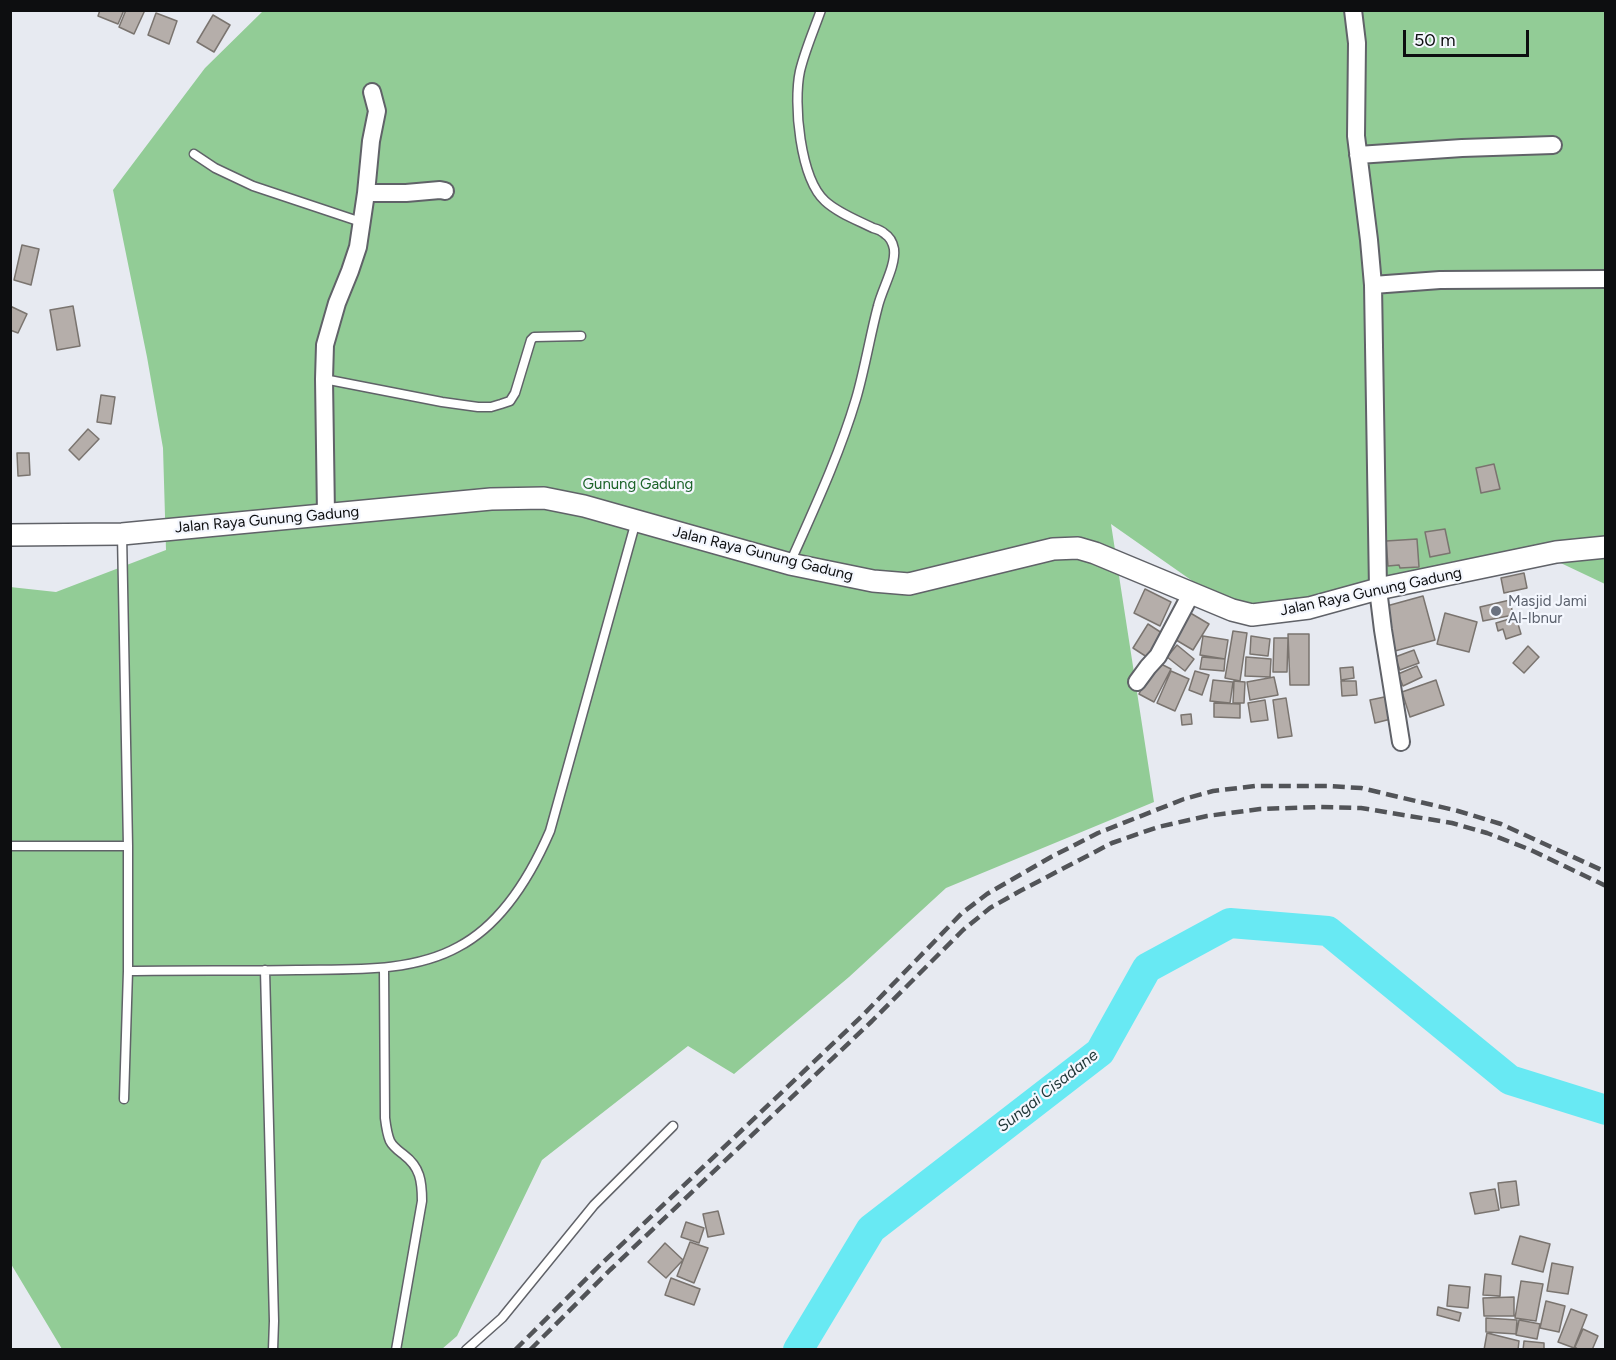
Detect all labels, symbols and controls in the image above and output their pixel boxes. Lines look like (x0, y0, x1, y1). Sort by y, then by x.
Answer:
scale bar (1406, 18, 1532, 56)
text: 50 m (1414, 29, 1456, 51)
park label: Gunung Gadung (583, 476, 693, 494)
street label: Jalan Raya Gunung Gadung (174, 503, 360, 537)
street label: Jalan Raya Gunung Gadung (671, 523, 855, 585)
street label: Jalan Raya Gunung Gadung (1279, 564, 1463, 620)
place label: Masjid Jami Al-Ibnur (1508, 593, 1587, 628)
marker: Masjid Jami Al-Ibnur (1489, 604, 1503, 618)
water label: Sungai Cisadane (994, 1046, 1102, 1136)

